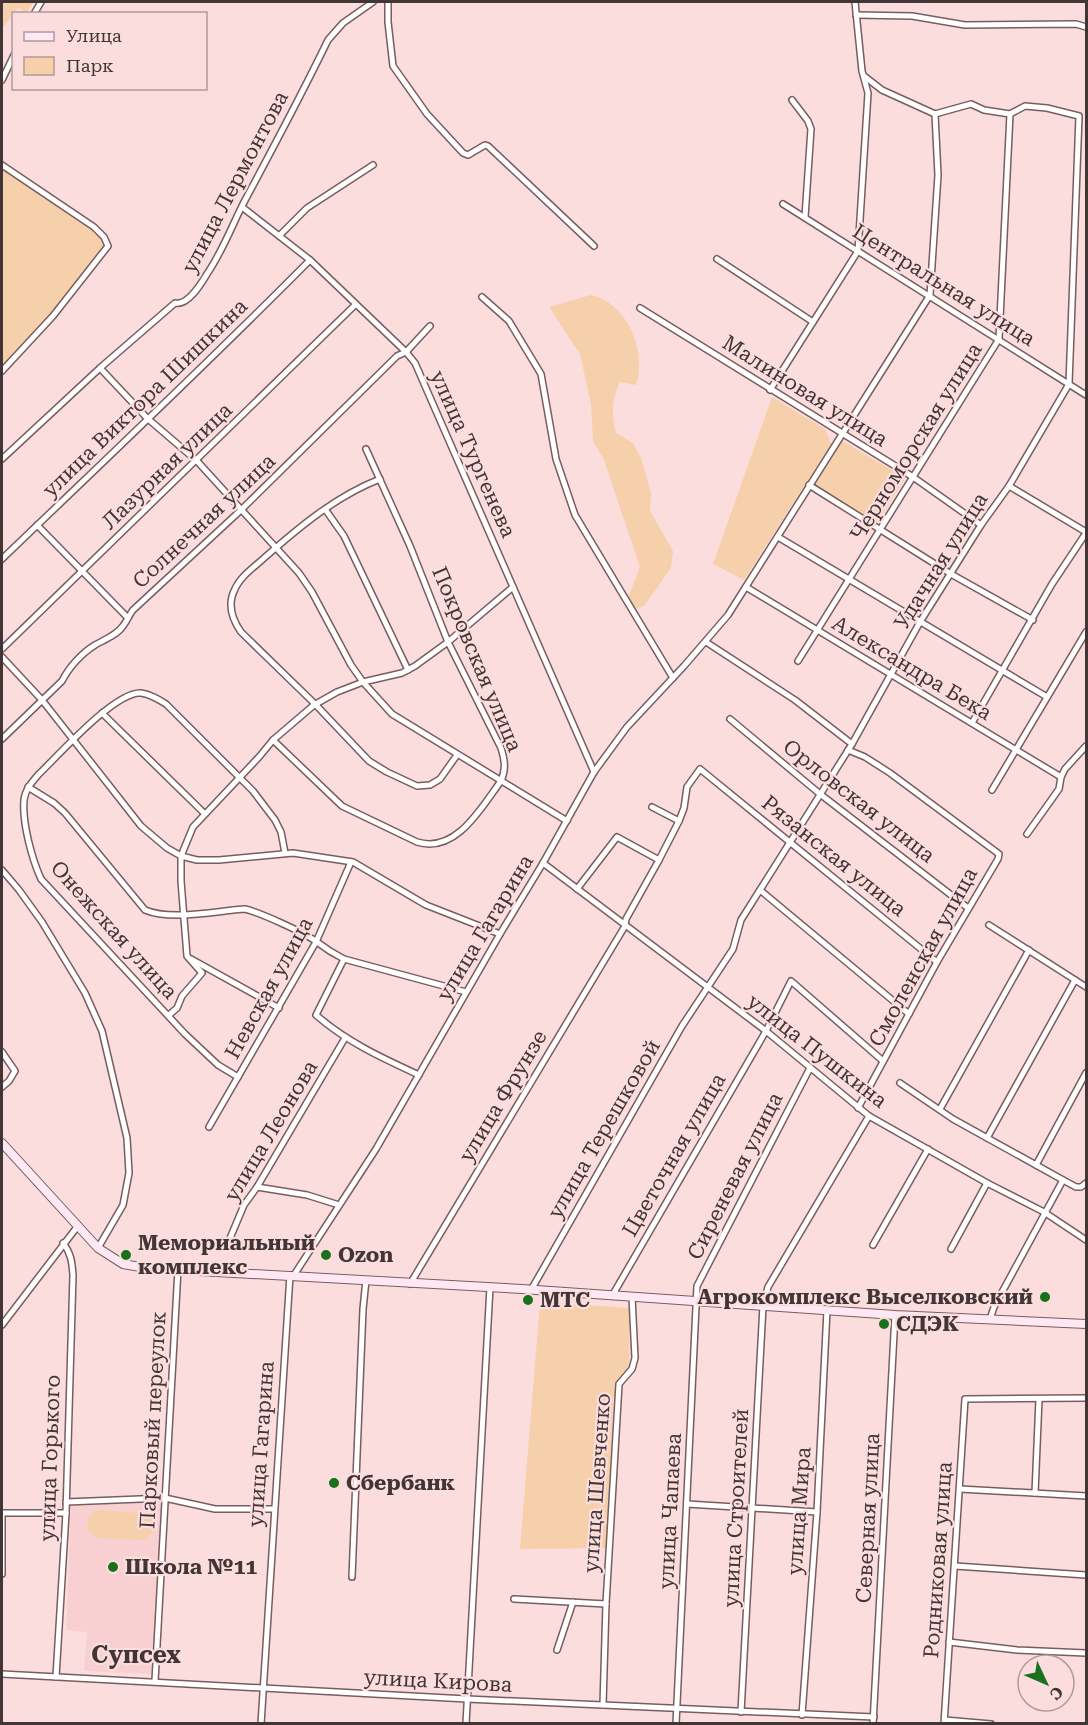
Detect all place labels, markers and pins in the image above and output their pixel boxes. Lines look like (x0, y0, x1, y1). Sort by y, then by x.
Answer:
place label: Мемориальный комплекс (138, 1231, 315, 1279)
place label: Ozon (338, 1243, 393, 1267)
marker: Мемориальный комплекс (119, 1248, 133, 1262)
marker: Ozon (319, 1248, 333, 1262)
place label: Агрокомплекс Выселковский (697, 1285, 1033, 1309)
place label: МТС (540, 1288, 590, 1312)
marker: Агрокомплекс Выселковский (1038, 1290, 1052, 1304)
marker: МТС (521, 1293, 535, 1307)
place label: СДЭК (896, 1312, 959, 1336)
marker: СДЭК (877, 1317, 891, 1331)
place label: Сбербанк (346, 1471, 456, 1495)
marker: Сбербанк (327, 1476, 341, 1490)
place label: Школа №11 (125, 1555, 257, 1579)
marker: Школа №11 (106, 1560, 120, 1574)

